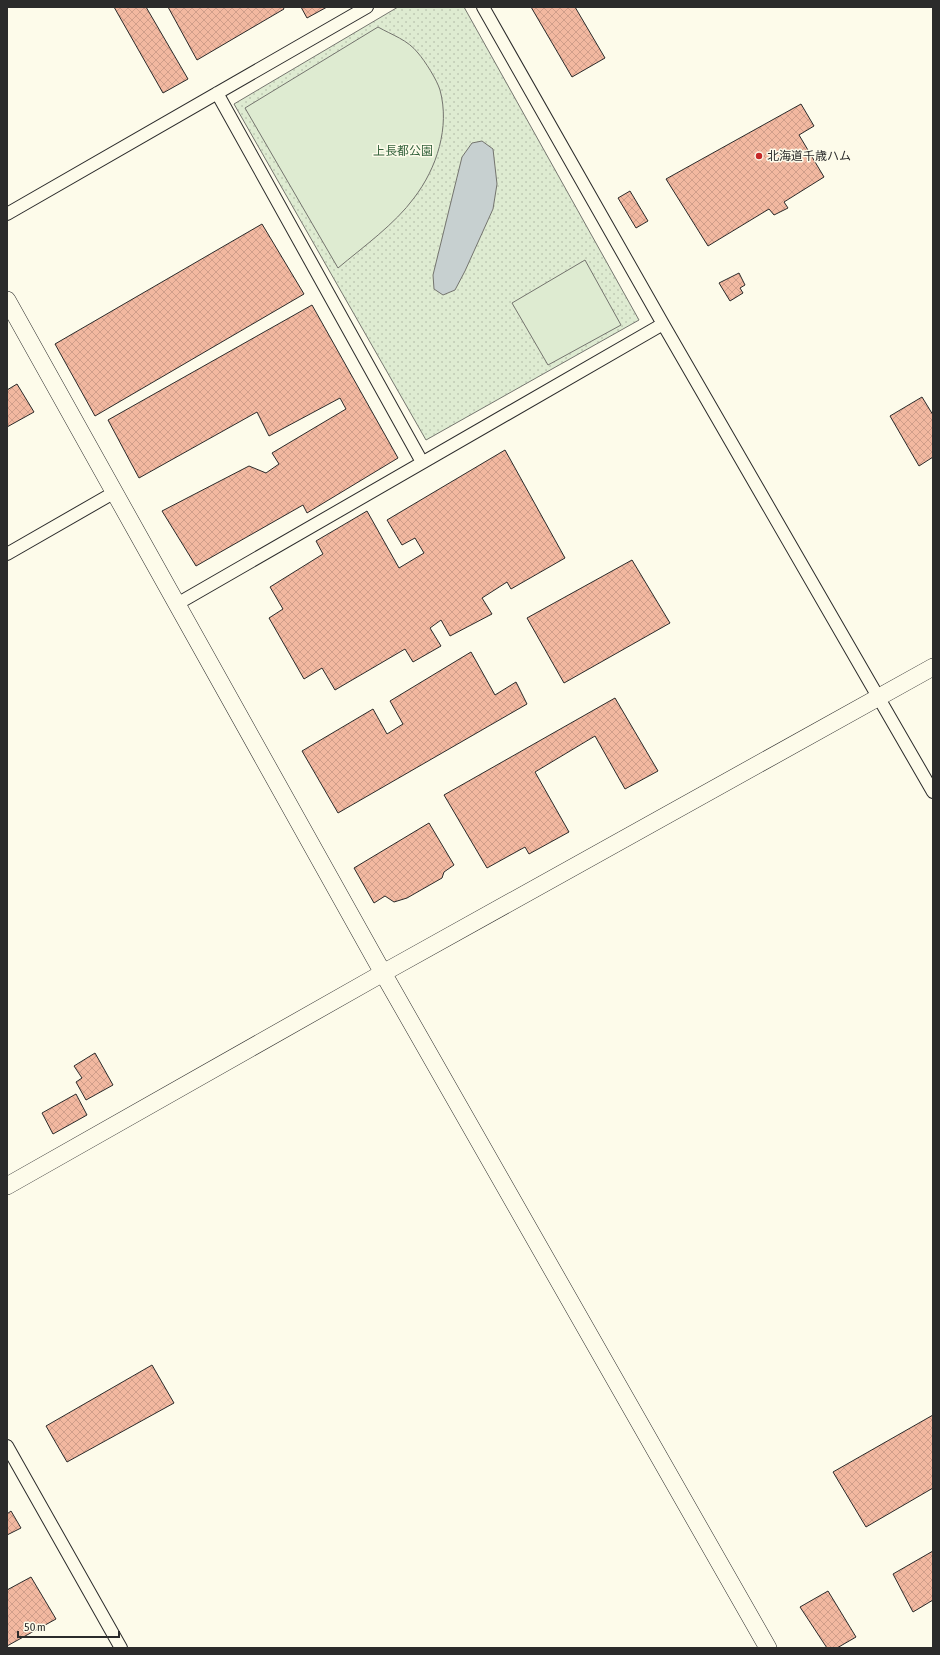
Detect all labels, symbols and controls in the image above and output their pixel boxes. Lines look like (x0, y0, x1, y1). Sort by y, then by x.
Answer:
park label: 上長都公園 (373, 144, 433, 158)
place label: 北海道千歳ハム (767, 149, 851, 163)
marker: 北海道千歳ハム (754, 151, 764, 161)
scale bar (18, 1613, 119, 1639)
text: 50 m (24, 1620, 46, 1634)

